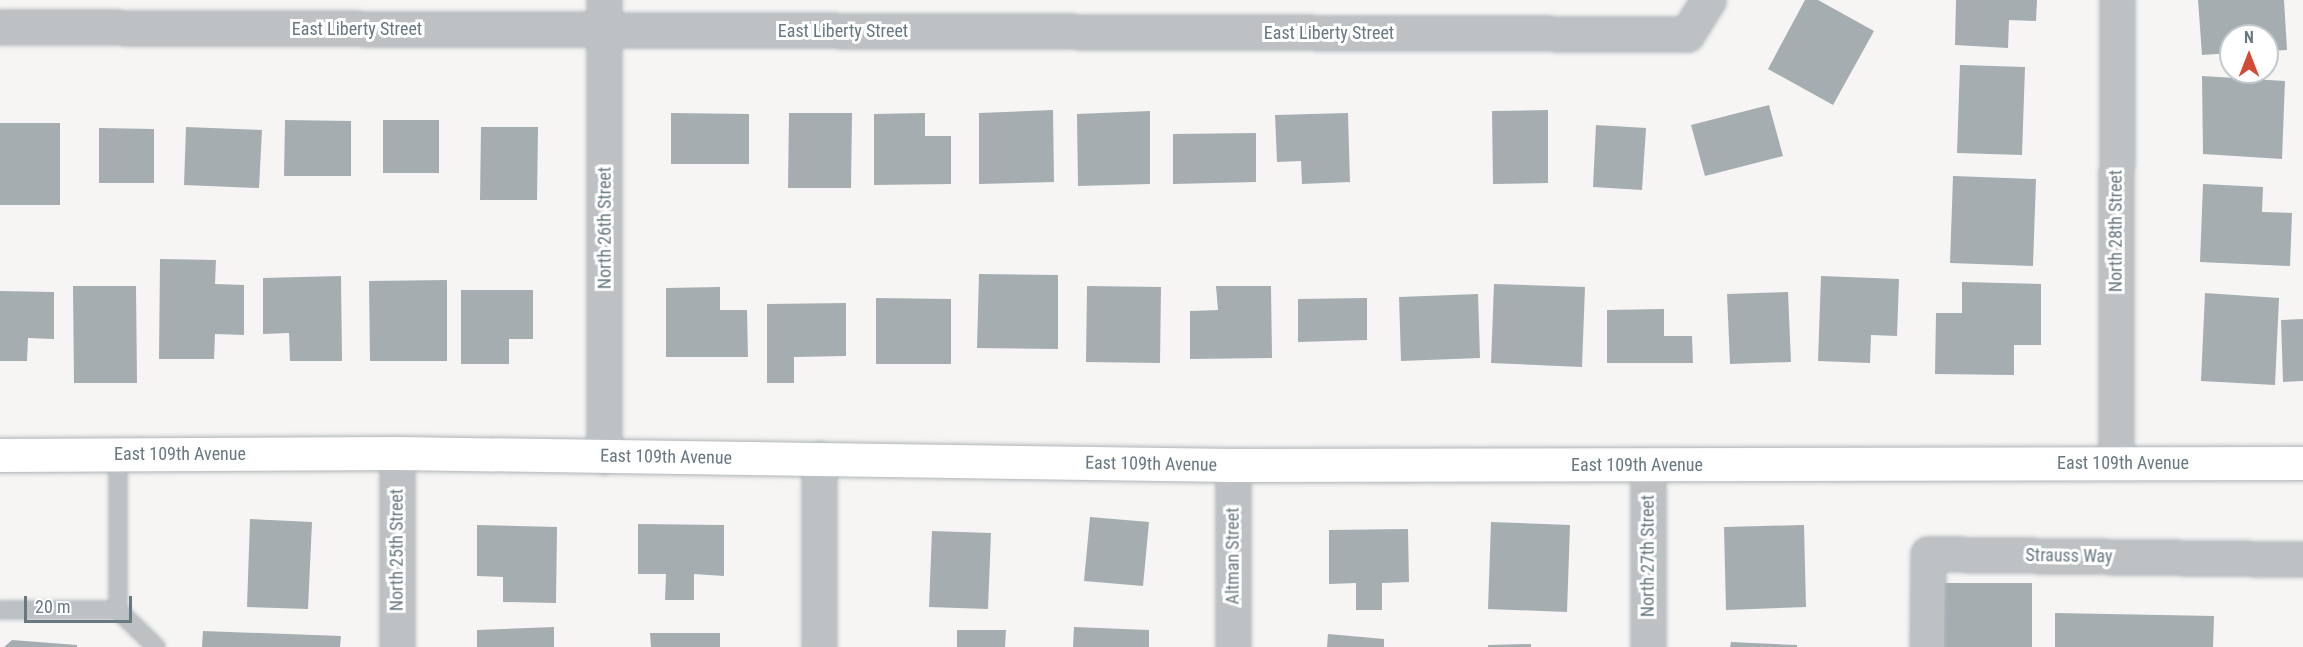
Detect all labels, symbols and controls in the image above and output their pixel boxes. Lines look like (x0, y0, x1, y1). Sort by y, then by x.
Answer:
street label: East Liberty Street (292, 18, 422, 40)
street label: East Liberty Street (778, 20, 908, 42)
street label: East Liberty Street (1264, 22, 1394, 44)
north arrow (2219, 24, 2279, 84)
text: N (2244, 28, 2254, 47)
street label: North 26th Street (594, 167, 616, 289)
street label: North 28th Street (2105, 170, 2127, 292)
street label: East 109th Avenue (114, 443, 246, 465)
street label: East 109th Avenue (600, 445, 732, 469)
street label: East 109th Avenue (1085, 452, 1217, 476)
street label: East 109th Avenue (2057, 452, 2189, 474)
street label: East 109th Avenue (1571, 454, 1703, 476)
street label: North 25th Street (386, 489, 408, 611)
street label: North 27th Street (1637, 495, 1659, 617)
street label: Altman Street (1222, 507, 1244, 605)
street label: Strauss Way (2025, 544, 2113, 568)
scale bar (27, 584, 135, 622)
text: 20 m (35, 596, 70, 617)

